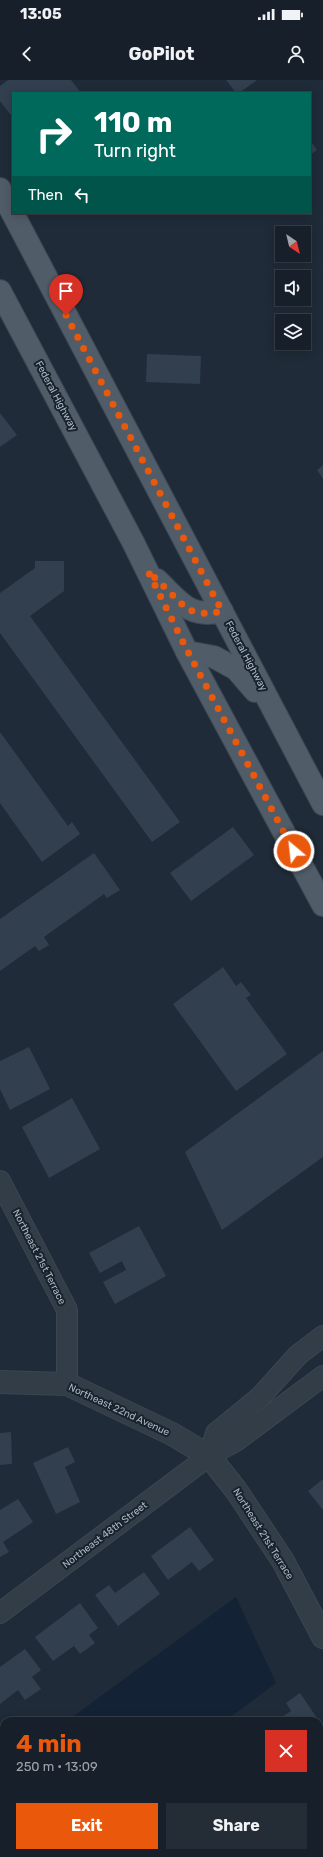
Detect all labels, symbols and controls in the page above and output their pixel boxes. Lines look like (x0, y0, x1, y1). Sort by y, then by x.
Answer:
text: 13:05 (20, 5, 62, 23)
icon: back (16, 43, 38, 65)
text: GoPilot (129, 43, 194, 65)
icon: person (285, 43, 307, 65)
text: 110 m (94, 106, 172, 139)
icon: right (28, 108, 80, 160)
text: Turn right (94, 140, 176, 162)
icon: left (71, 184, 93, 206)
text: Then (28, 186, 63, 204)
north arrow (275, 226, 311, 262)
map controls (275, 226, 311, 350)
button: sound (275, 270, 311, 306)
pin (49, 274, 83, 315)
icon: arrive (55, 280, 77, 302)
button: layers (275, 314, 311, 350)
street label: Federal Highway (33, 359, 80, 433)
street label: Federal Highway (223, 619, 270, 693)
position arrow (273, 830, 315, 872)
street label: Northeast 21st Terrace (10, 1207, 68, 1307)
street label: Northeast 22nd Avenue (67, 1381, 172, 1439)
street label: Northeast 21st Terrace (230, 1486, 296, 1582)
street label: Northeast 48th Street (60, 1499, 150, 1571)
text: 4 min (16, 1730, 82, 1758)
button: close (265, 1730, 307, 1772)
text: 250 m · 13:09 (16, 1759, 98, 1774)
button: Exit (16, 1803, 158, 1849)
button: Share (166, 1803, 307, 1849)

